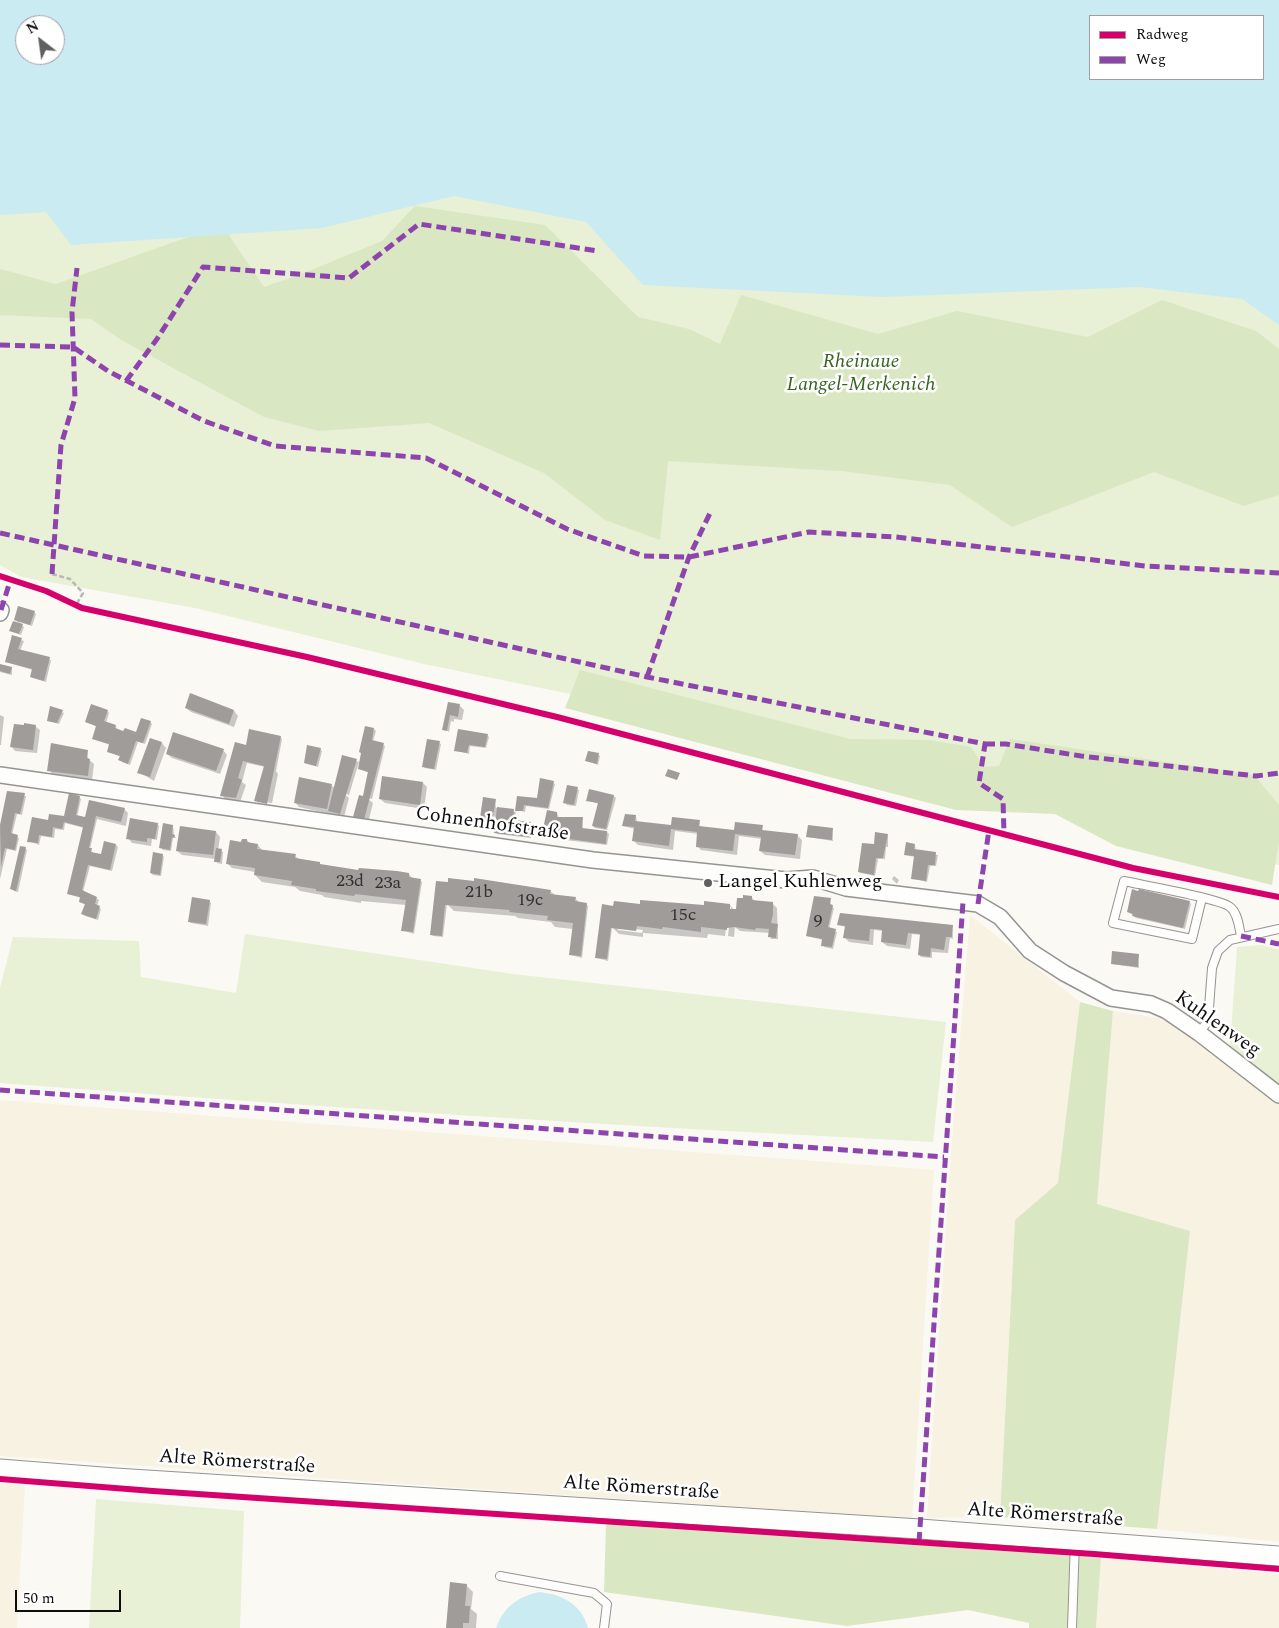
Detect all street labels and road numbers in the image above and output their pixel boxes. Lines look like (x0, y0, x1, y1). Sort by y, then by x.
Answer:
street label: Cohnenhofstraße (414, 802, 570, 848)
street label: Kuhlenweg (1169, 987, 1265, 1063)
street label: Alte Römerstraße (158, 1446, 316, 1480)
street label: Alte Römerstraße (562, 1472, 720, 1506)
street label: Alte Römerstraße (966, 1499, 1124, 1533)

